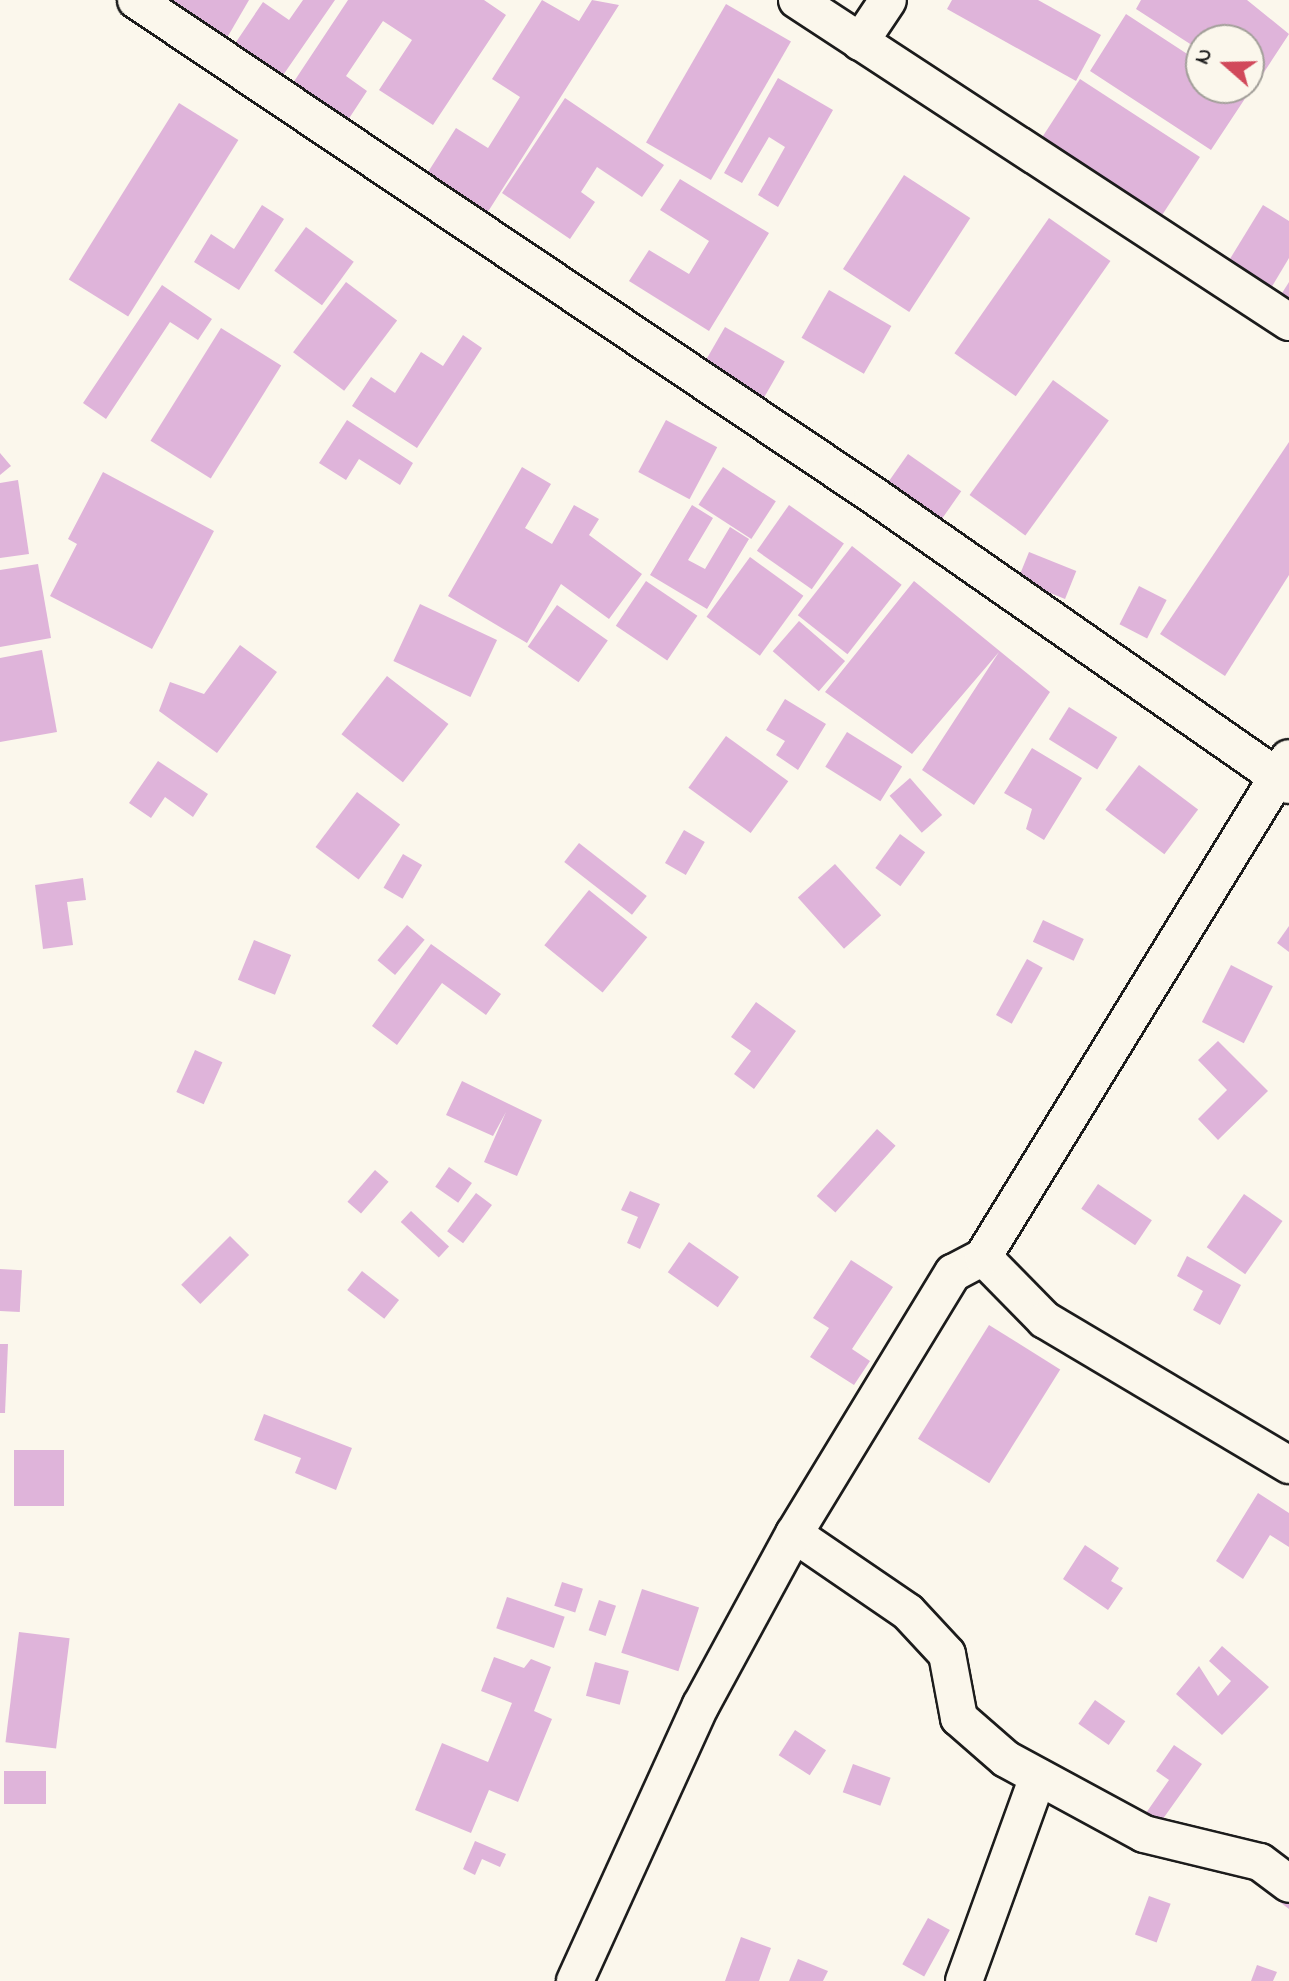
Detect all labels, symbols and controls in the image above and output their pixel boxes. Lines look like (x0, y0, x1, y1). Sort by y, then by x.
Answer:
north arrow (1185, 24, 1265, 104)
text: N (1187, 44, 1222, 69)

